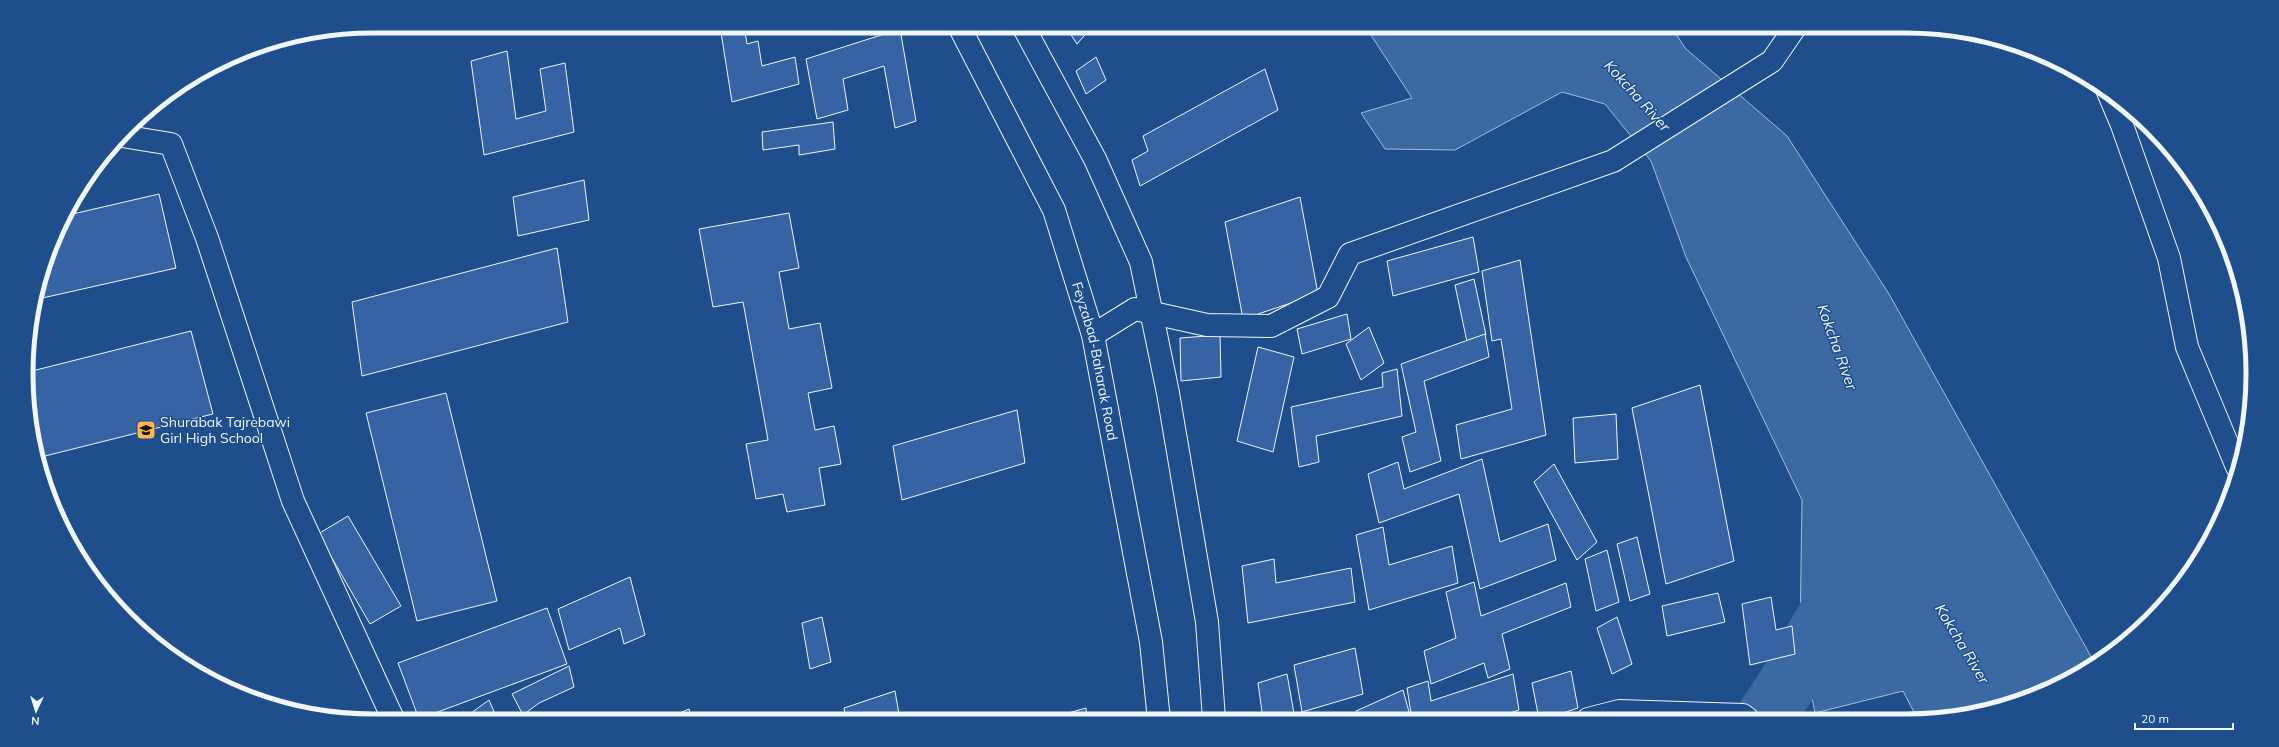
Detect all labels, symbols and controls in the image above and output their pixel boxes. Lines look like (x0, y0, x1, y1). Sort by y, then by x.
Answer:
water label: Kokcha River (1600, 56, 1675, 136)
street label: Feyzabad-Baharak Road (1068, 280, 1122, 442)
water label: Kokcha River (1813, 301, 1862, 393)
place label: Shurabak Tajrebawi Girl High School (160, 413, 290, 447)
school or university icon: Shurabak Tajrebawi Girl High School (135, 419, 157, 441)
water label: Kokcha River (1931, 600, 1994, 688)
north arrow (16, 691, 56, 731)
scale bar (2135, 705, 2233, 731)
text: 20 m (2141, 711, 2169, 726)
text: N (31, 714, 40, 728)

